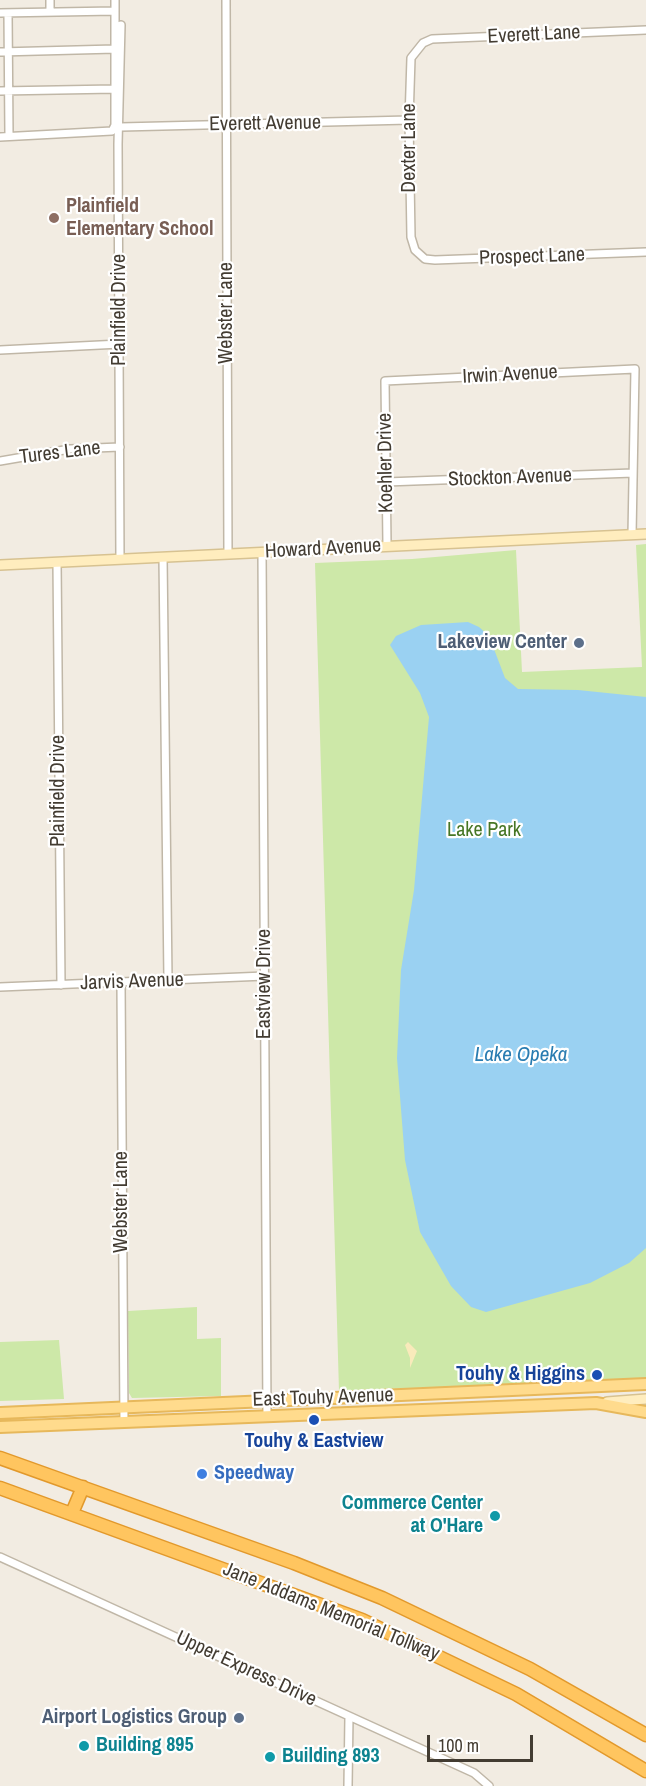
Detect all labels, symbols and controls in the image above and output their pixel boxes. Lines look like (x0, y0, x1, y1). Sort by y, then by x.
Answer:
street label: Everett Lane (487, 21, 581, 49)
street label: Dexter Lane (398, 103, 422, 193)
street label: Everett Avenue (209, 111, 321, 137)
place label: Plainfield Elementary School (66, 195, 214, 242)
marker: Plainfield Elementary School (47, 211, 61, 225)
street label: Prospect Lane (479, 243, 585, 271)
street label: Plainfield Drive (108, 254, 132, 366)
street label: Webster Lane (215, 262, 239, 364)
street label: Irwin Avenue (462, 361, 558, 389)
street label: Koehler Drive (373, 413, 399, 513)
street label: Tures Lane (18, 436, 102, 470)
street label: Stockton Avenue (448, 464, 572, 492)
street label: Howard Avenue (264, 534, 382, 564)
place label: Lakeview Center (438, 631, 567, 655)
marker: Lakeview Center (572, 636, 586, 650)
street label: Plainfield Drive (47, 735, 71, 847)
park label: Lake Park (447, 819, 521, 843)
street label: Eastview Drive (253, 929, 277, 1039)
street label: Jarvis Avenue (80, 968, 184, 996)
water label: Lake Opeka (475, 1042, 567, 1068)
street label: Webster Lane (110, 1151, 134, 1253)
place label: Touhy & Higgins (456, 1363, 585, 1387)
marker: Touhy & Higgins (590, 1368, 604, 1382)
street label: East Touhy Avenue (252, 1384, 394, 1412)
marker: Touhy & Eastview (307, 1413, 321, 1427)
place label: Touhy & Eastview (244, 1430, 384, 1454)
place label: Speedway (214, 1462, 294, 1486)
marker: Speedway (195, 1467, 209, 1481)
place label: Commerce Center at O'Hare (342, 1492, 483, 1539)
marker: Commerce Center at O'Hare (488, 1509, 502, 1523)
street label: Jane Addams Memorial Tollway (219, 1558, 443, 1666)
street label: Upper Express Drive (172, 1626, 320, 1712)
place label: Airport Logistics Group (42, 1706, 227, 1730)
marker: Airport Logistics Group (232, 1711, 246, 1725)
scale bar (430, 1723, 536, 1761)
text: 100 m (438, 1733, 479, 1758)
place label: Building 895 (96, 1734, 194, 1758)
marker: Building 895 (77, 1739, 91, 1753)
place label: Building 893 (282, 1745, 380, 1769)
marker: Building 893 (263, 1750, 277, 1764)

